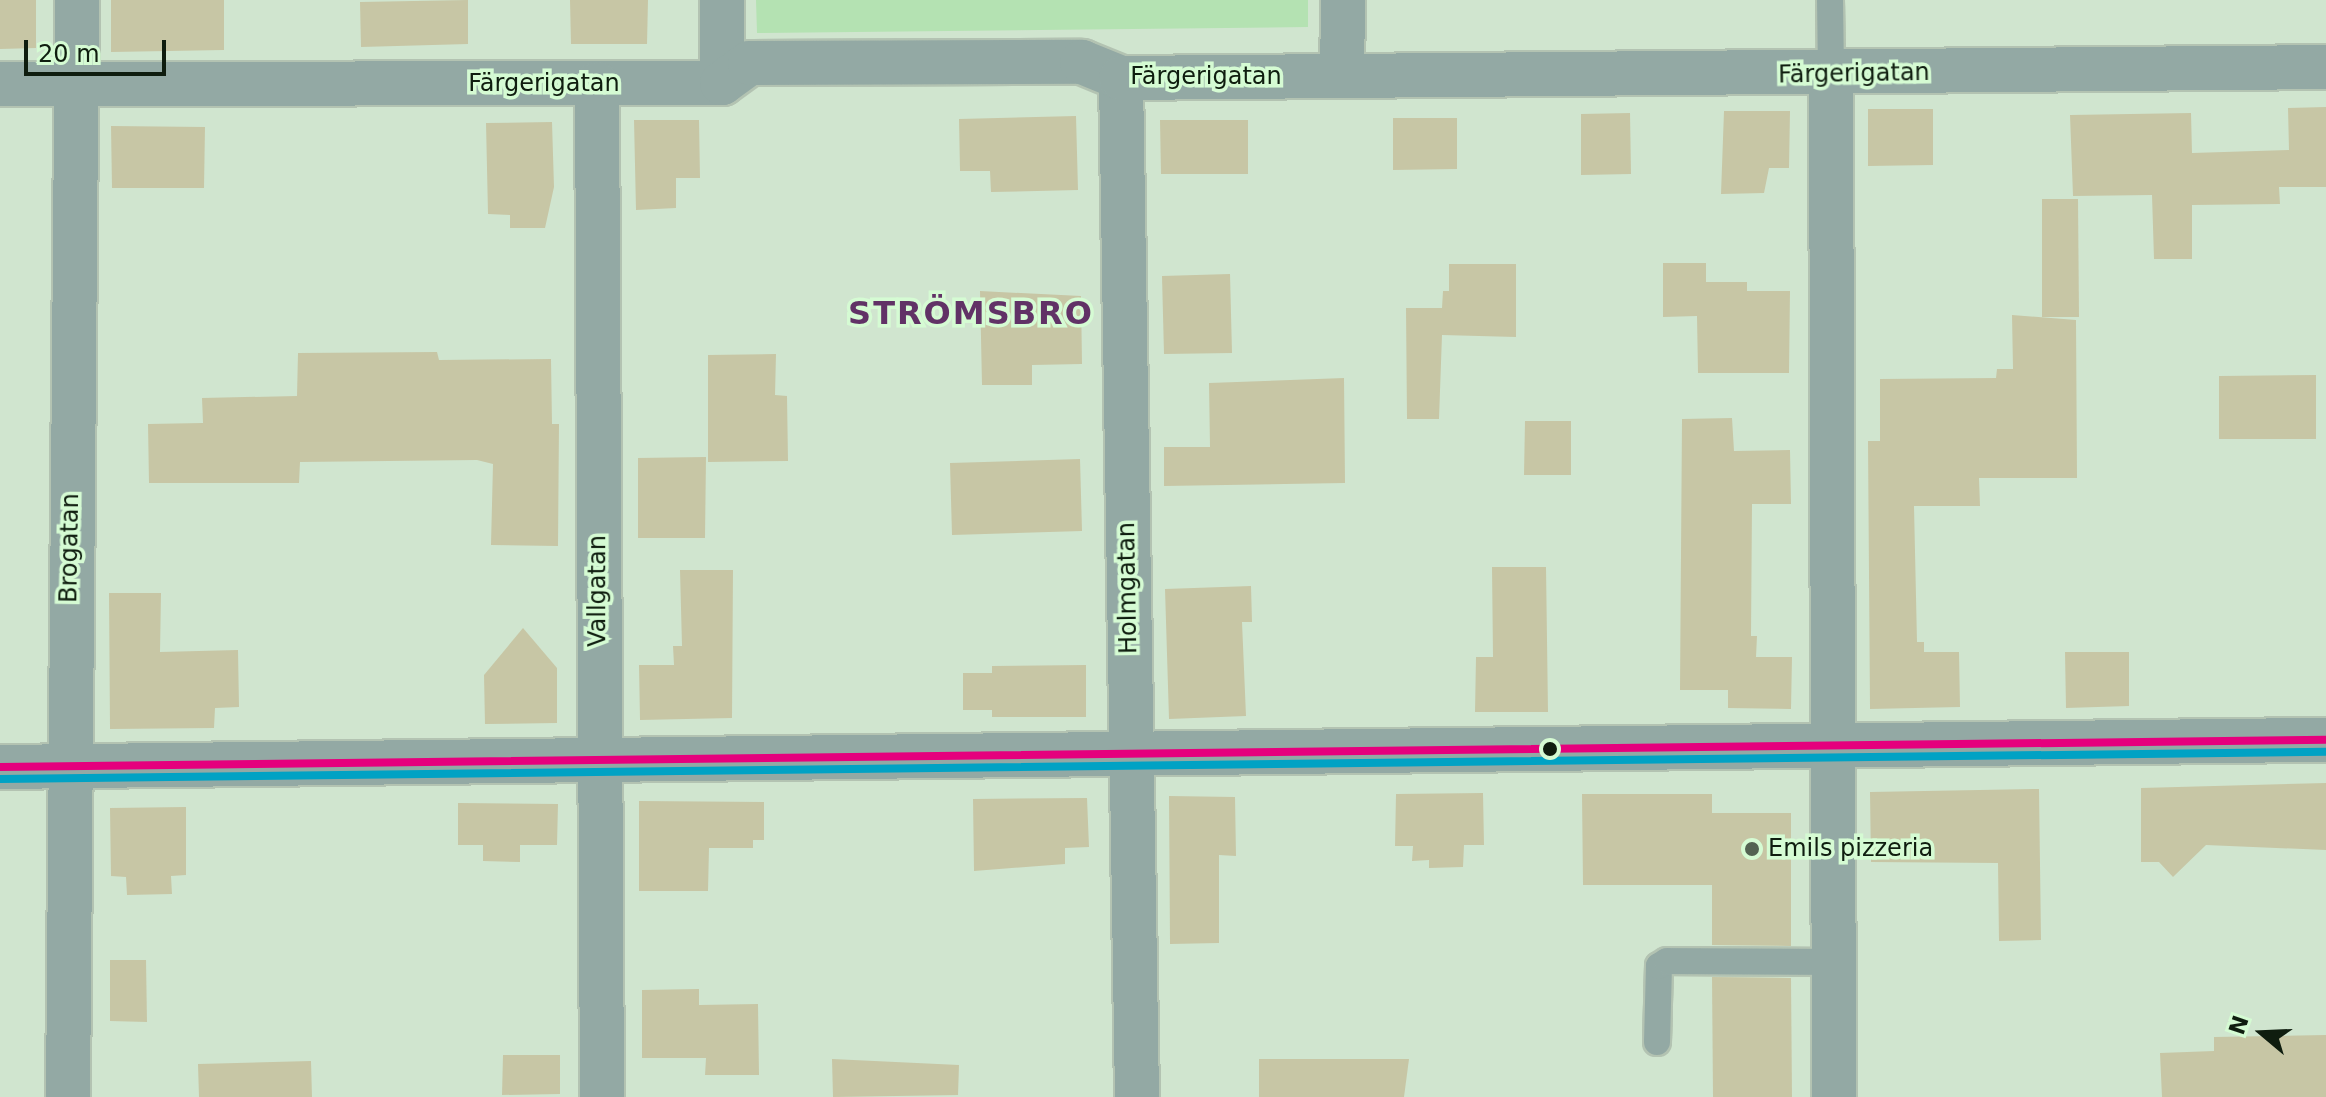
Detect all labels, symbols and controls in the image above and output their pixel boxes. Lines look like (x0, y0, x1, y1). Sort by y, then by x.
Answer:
scale bar (28, 24, 170, 74)
text: 20 m (38, 40, 100, 68)
street label: Färgerigatan (1778, 58, 1930, 90)
street label: Färgerigatan (1130, 63, 1282, 91)
street label: Färgerigatan (468, 70, 620, 98)
district label: STRÖMSBRO (848, 294, 1094, 332)
street label: Brogatan (55, 493, 85, 603)
street label: Holmgatan (1112, 522, 1144, 654)
street label: Vallgatan (584, 535, 612, 647)
unlabelled marker (1542, 741, 1558, 757)
place label: Emils pizzeria (1768, 835, 1933, 863)
marker: Emils pizzeria (1743, 840, 1761, 858)
north arrow (2222, 993, 2302, 1073)
text: N (2224, 1012, 2254, 1038)

